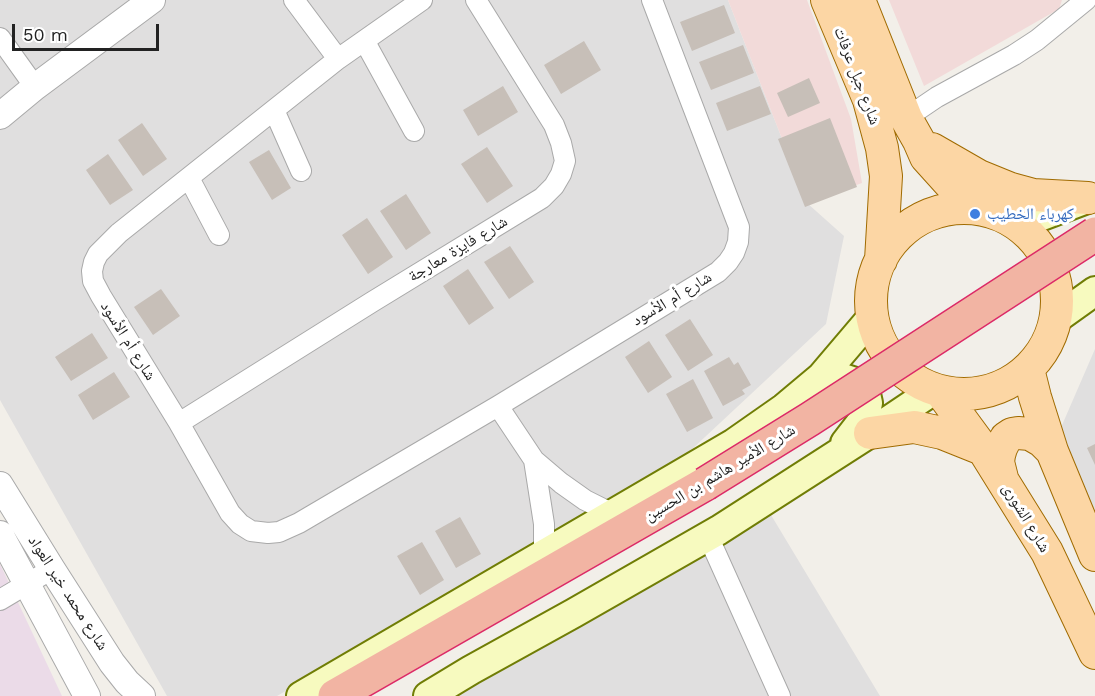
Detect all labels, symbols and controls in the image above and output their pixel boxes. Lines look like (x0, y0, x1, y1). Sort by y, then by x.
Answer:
scale bar (15, 12, 162, 50)
text: 50 m (23, 24, 68, 45)
street label: شارع جبل عرفات (830, 24, 884, 128)
place label: كهرباء الخطيب (987, 204, 1074, 224)
marker: كهرباء الخطيب (968, 207, 982, 221)
street label: شارع فايزة معارجة (405, 212, 511, 286)
street label: شارع أم الأسود (629, 268, 715, 330)
street label: شارع أم الأسود (96, 298, 160, 384)
street label: شارع الأمير هاشم بن الحسين (641, 420, 799, 526)
street label: شارع الشورى (998, 480, 1054, 556)
street label: شارع محمد خير العواد (24, 532, 112, 654)

